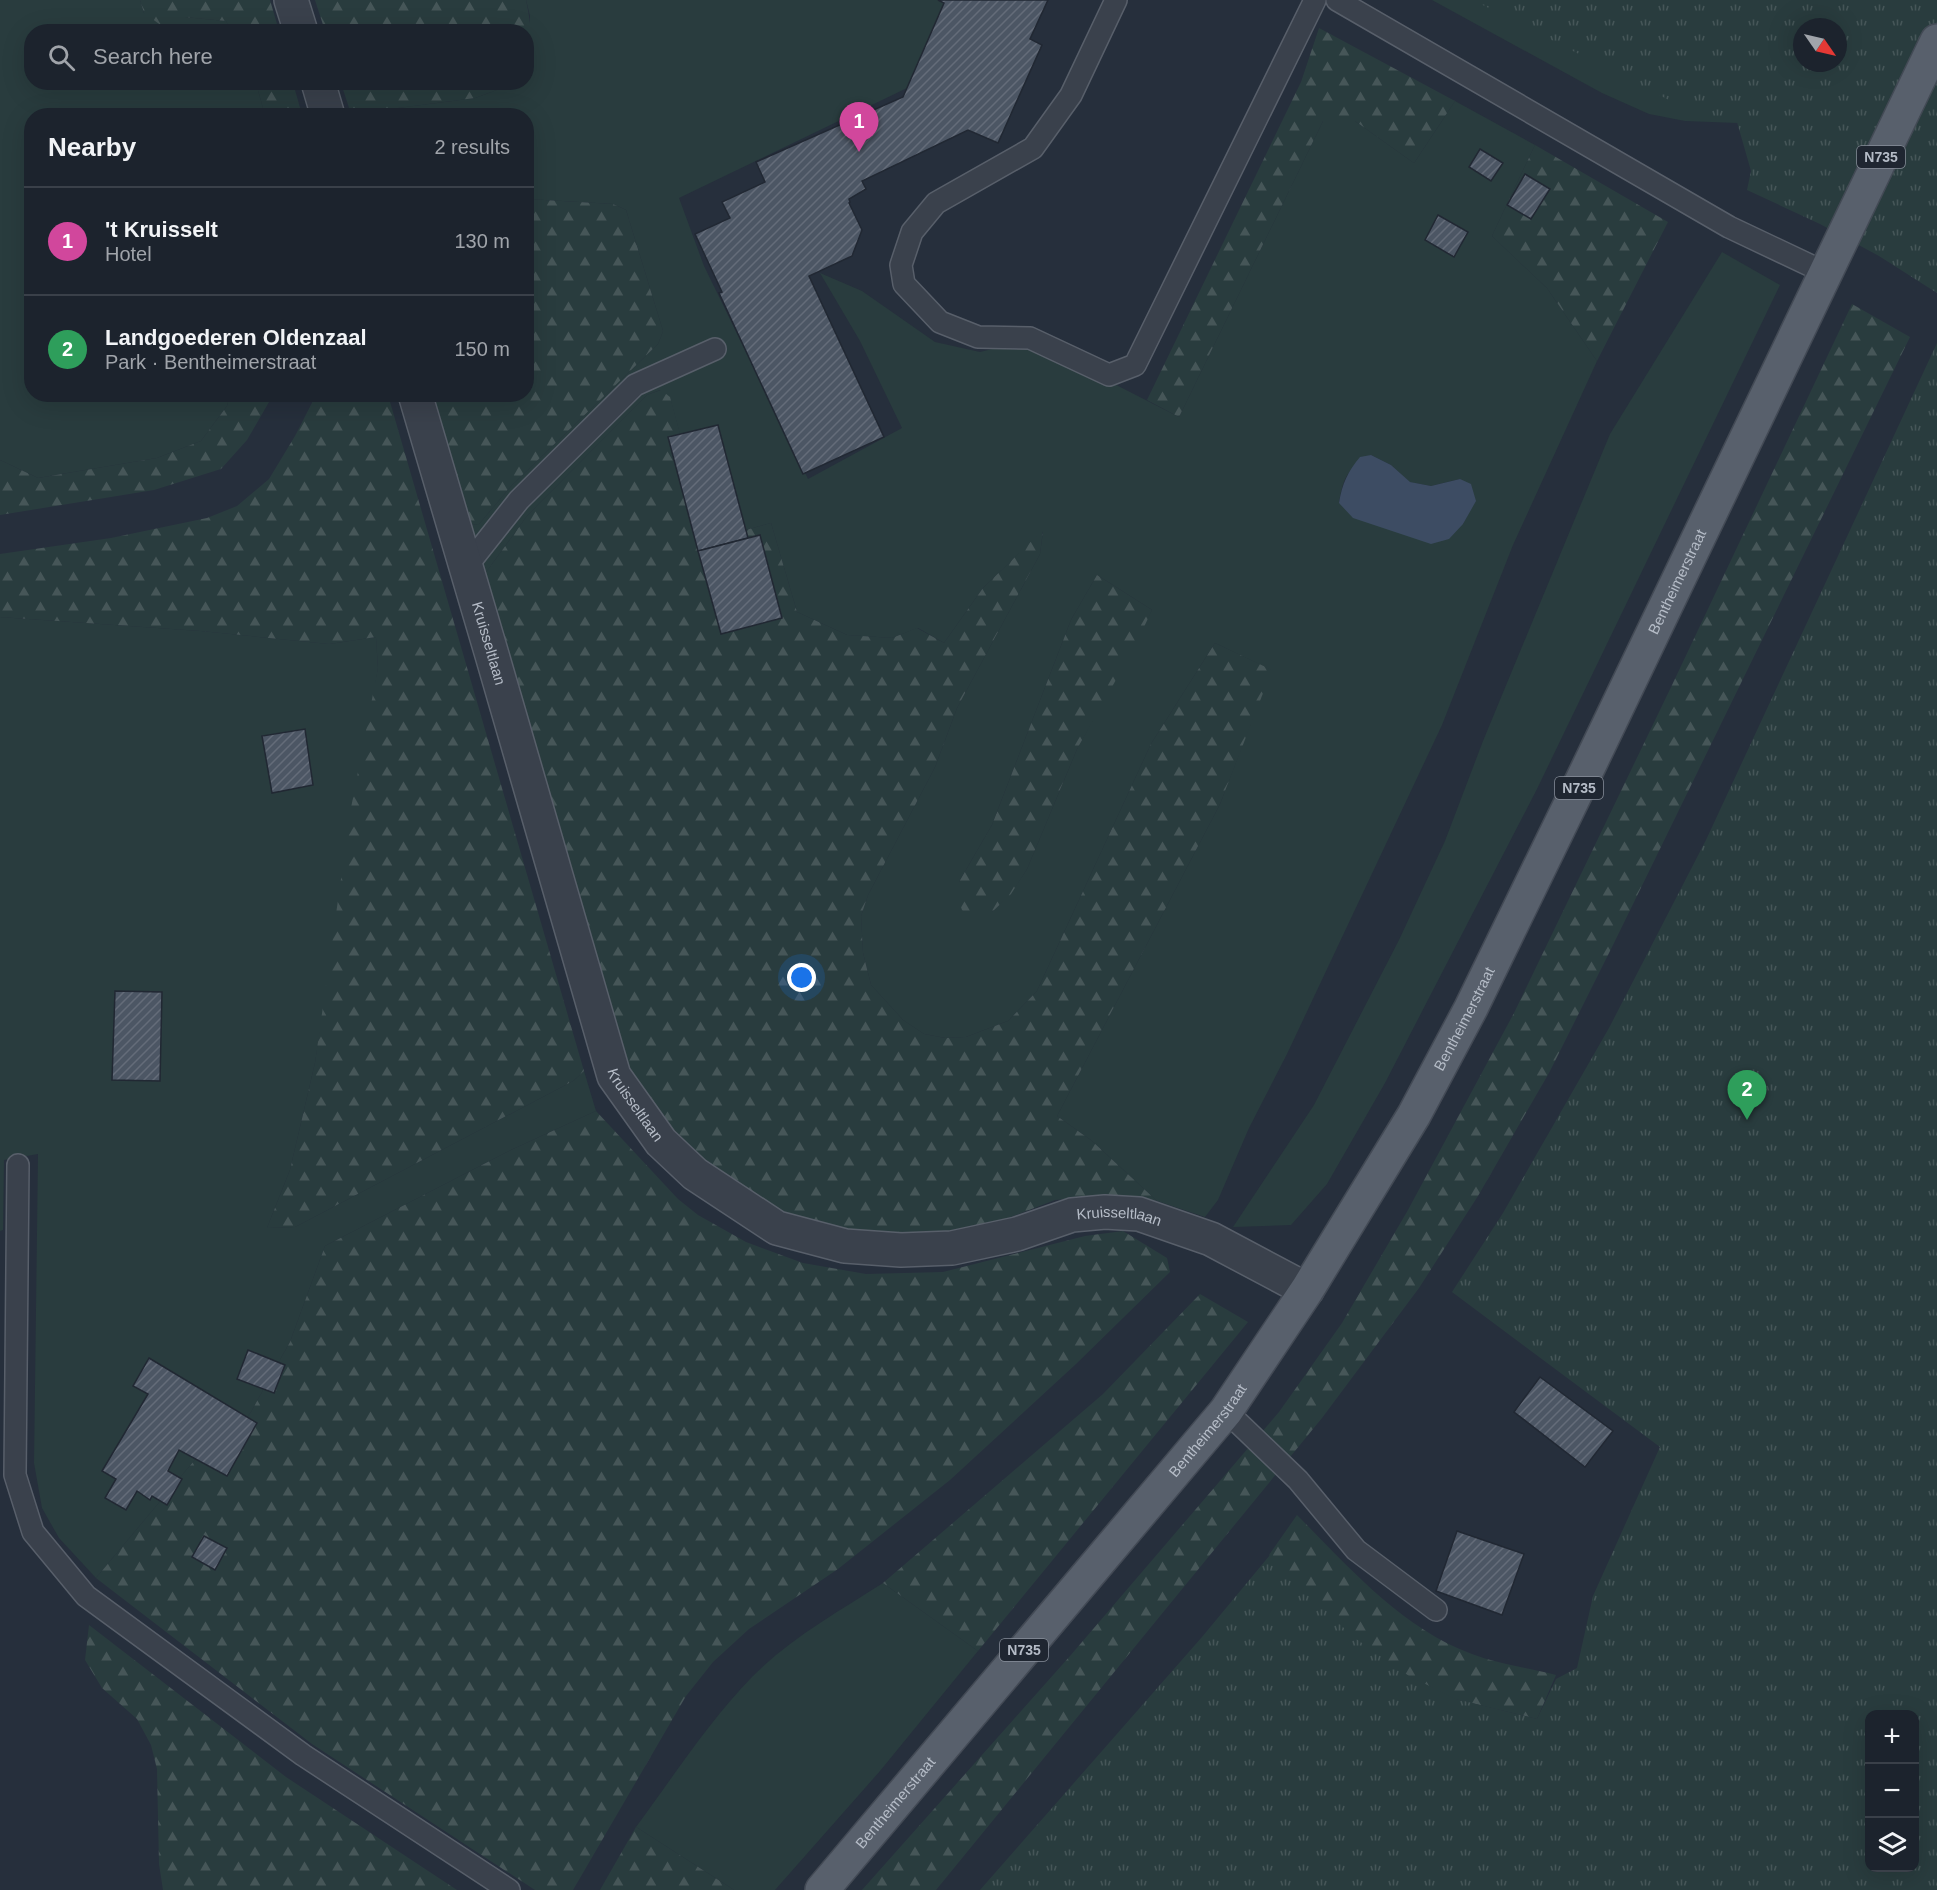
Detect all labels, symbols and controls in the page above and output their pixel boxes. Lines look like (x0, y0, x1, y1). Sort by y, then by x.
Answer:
north arrow (1793, 18, 1847, 72)
search box (24, 24, 534, 90)
icon: search (45, 41, 78, 74)
text: Search here (93, 44, 213, 69)
pin: 1 (840, 102, 878, 152)
text: Nearby (48, 132, 136, 162)
text: 2 results (434, 136, 510, 158)
road number: N735 (1857, 146, 1905, 168)
text: 't Kruisselt (105, 217, 218, 242)
text: 1 (62, 230, 73, 252)
text: 130 m (454, 230, 510, 252)
text: Hotel (105, 243, 152, 265)
text: Landgoederen Oldenzaal (105, 325, 367, 350)
text: 2 (62, 338, 73, 360)
text: 150 m (454, 338, 510, 360)
text: Park · Bentheimerstraat (105, 351, 316, 373)
street label: Bentheimerstraat (1644, 526, 1710, 637)
street label: Kruisseltlaan (469, 600, 509, 687)
road number: N735 (1555, 777, 1603, 799)
your location (787, 963, 816, 992)
street label: Bentheimerstraat (1430, 963, 1498, 1073)
street label: Kruisseltlaan (604, 1066, 667, 1145)
pin: 2 (1728, 1070, 1766, 1120)
street label: Kruisseltlaan (1076, 1203, 1164, 1229)
street label: Bentheimerstraat (1165, 1380, 1250, 1480)
road number: N735 (1000, 1639, 1048, 1661)
map controls (1865, 1710, 1919, 1872)
button: + (1865, 1710, 1919, 1764)
street label: Bentheimerstraat (852, 1753, 939, 1852)
button: − (1865, 1764, 1919, 1818)
button: layers (1865, 1818, 1919, 1872)

